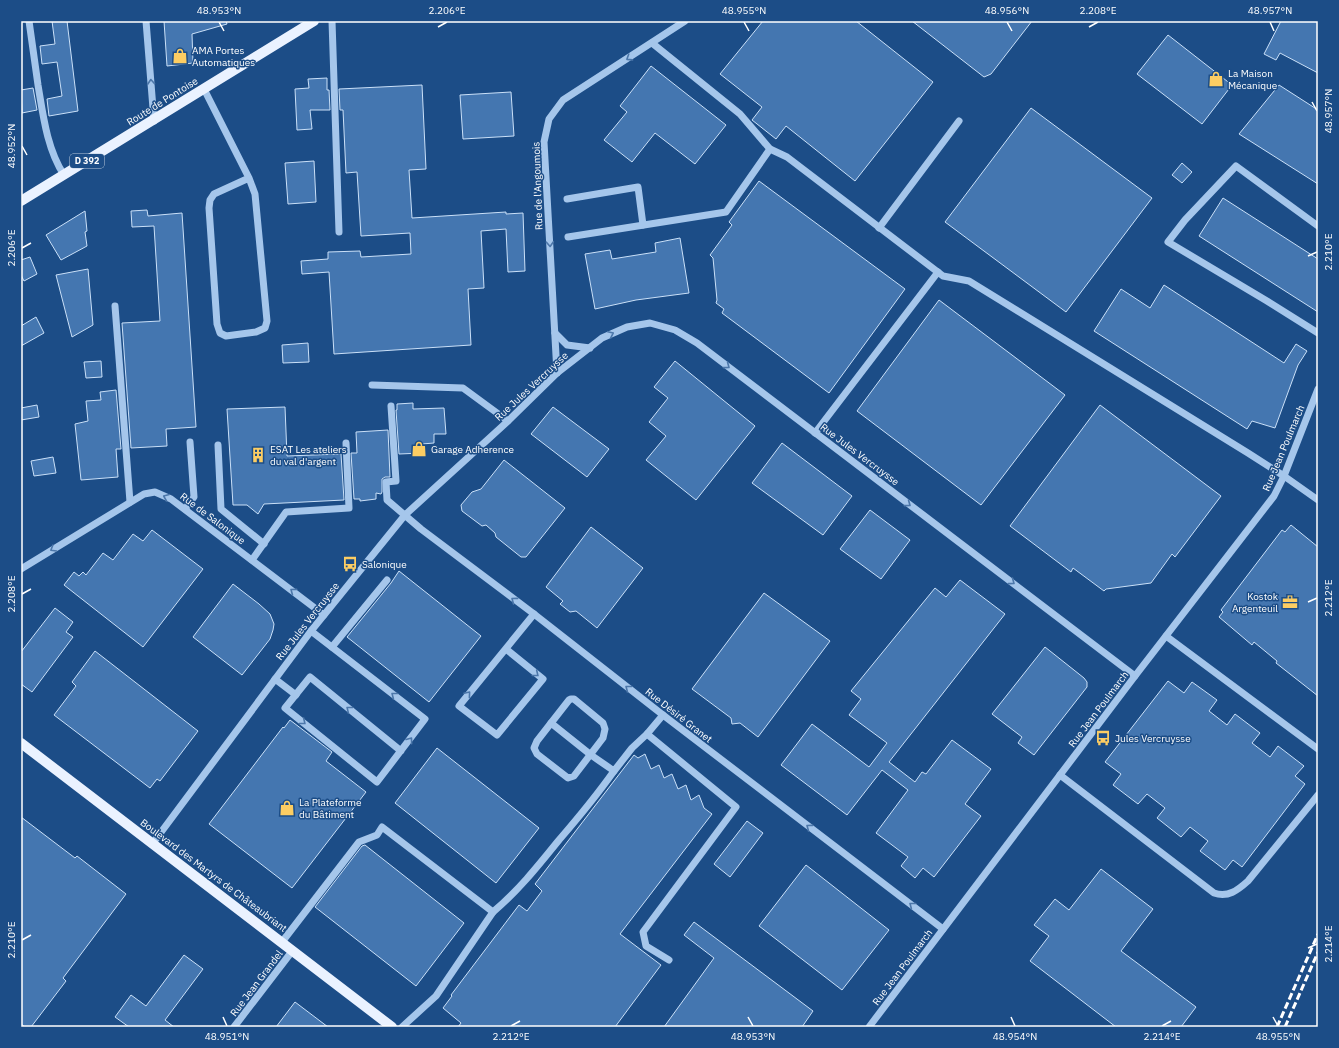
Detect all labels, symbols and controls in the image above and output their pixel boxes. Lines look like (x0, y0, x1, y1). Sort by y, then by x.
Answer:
text: 48.953°N (197, 4, 241, 17)
text: 2.206°E (428, 4, 466, 17)
text: 48.955°N (722, 4, 766, 17)
text: 48.956°N (985, 4, 1029, 17)
text: 2.208°E (1079, 4, 1117, 17)
text: 48.957°N (1248, 4, 1292, 17)
place label: AMA Portes Automatiques (192, 44, 255, 69)
shop icon: AMA Portes Automatiques (171, 47, 189, 65)
one-way arrow (627, 53, 634, 60)
place label: La Maison Mécanique (1228, 67, 1278, 92)
shop icon: La Maison Mécanique (1207, 70, 1225, 88)
street label: Route de Pontoise (124, 74, 201, 129)
one-way arrow (146, 79, 155, 85)
text: 48.957°N (1322, 89, 1335, 133)
text: 48.952°N (5, 124, 18, 168)
street label: Rue de l'Angoumois (529, 141, 546, 230)
road number: D 392 (70, 154, 104, 168)
text: 2.206°E (5, 229, 18, 267)
text: 2.210°E (1322, 233, 1335, 271)
one-way arrow (545, 241, 554, 247)
one-way arrow (606, 331, 614, 339)
street label: Rue Jules Vercruysse (492, 349, 571, 424)
one-way arrow (722, 361, 729, 368)
street label: Rue Jean Poulmarch (1259, 403, 1307, 493)
street label: Rue Jules Vercruysse (818, 420, 902, 489)
shop icon: Garage Adherence (410, 440, 428, 458)
place label: ESAT Les ateliers du val d'argent (270, 443, 347, 468)
place label: Garage Adherence (431, 443, 514, 456)
building icon: ESAT Les ateliers du val d'argent (249, 446, 267, 464)
street label: Rue de Salonique (178, 490, 248, 547)
one-way arrow (163, 493, 170, 501)
one-way arrow (904, 499, 911, 506)
one-way arrow (50, 545, 57, 552)
bus stop icon: Salonique (341, 555, 359, 573)
place label: Salonique (362, 558, 407, 571)
text: 2.208°E (5, 575, 18, 613)
one-way arrow (1007, 578, 1014, 585)
street label: Rue Jules Vercruysse (273, 579, 342, 663)
text: 2.212°E (1322, 579, 1335, 617)
one-way arrow (290, 589, 297, 596)
place label: Kostok Argenteuil (1232, 590, 1279, 615)
office icon: Kostok Argenteuil (1281, 593, 1299, 611)
one-way arrow (512, 597, 519, 604)
one-way arrow (532, 669, 539, 676)
street label: Rue Jean Poulmarch (1065, 669, 1131, 750)
street label: Rue Désiré Granet (643, 685, 715, 746)
one-way arrow (625, 686, 632, 693)
one-way arrow (464, 692, 471, 699)
one-way arrow (392, 693, 399, 700)
one-way arrow (347, 707, 354, 714)
one-way arrow (298, 717, 306, 724)
bus stop icon: Jules Vercruysse (1094, 729, 1112, 747)
place label: Jules Vercruysse (1115, 732, 1191, 745)
one-way arrow (405, 737, 412, 744)
place label: La Plateforme du Bâtiment (299, 796, 362, 821)
shop icon: La Plateforme du Bâtiment (278, 799, 296, 817)
street label: Boulevard des Martyrs de Châteaubriant (138, 816, 290, 935)
one-way arrow (806, 824, 813, 831)
one-way arrow (910, 903, 917, 910)
text: 2.210°E (5, 921, 18, 959)
text: 2.214°E (1322, 925, 1335, 963)
street label: Rue Jean Poulmarch (869, 927, 935, 1008)
street label: Rue Jean Grandel (227, 947, 286, 1019)
text: 48.951°N (205, 1030, 249, 1043)
text: 2.212°E (492, 1030, 530, 1043)
text: 48.953°N (731, 1030, 775, 1043)
text: 48.954°N (993, 1030, 1037, 1043)
text: 2.214°E (1143, 1030, 1181, 1043)
text: 48.955°N (1256, 1030, 1300, 1043)

